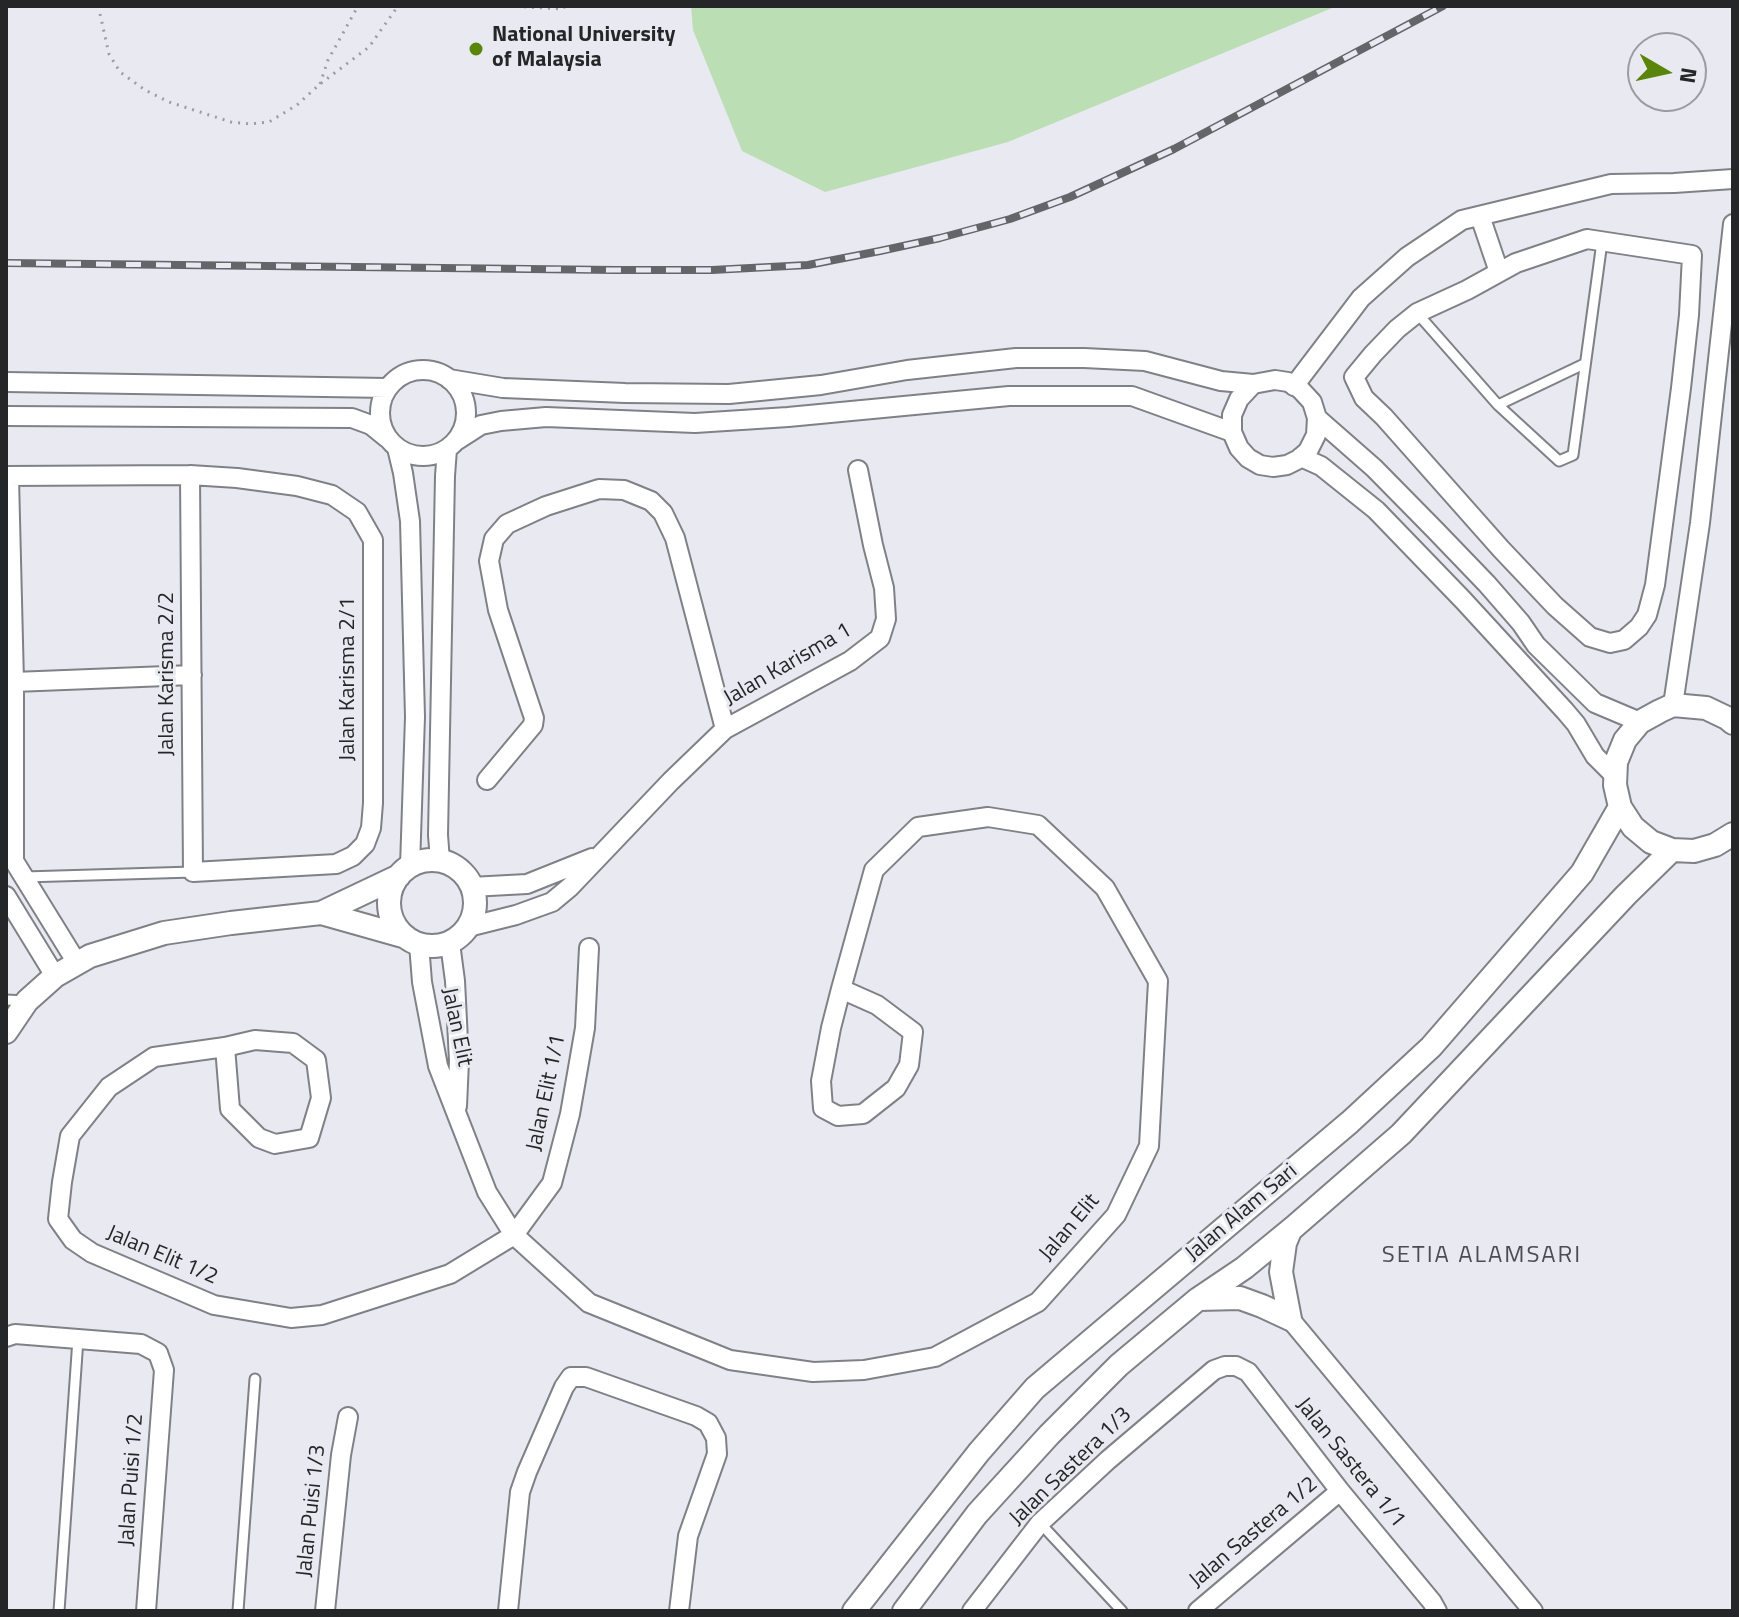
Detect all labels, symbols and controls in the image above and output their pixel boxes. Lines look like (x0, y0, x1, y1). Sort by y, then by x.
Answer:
place label: National University of Malaysia (492, 23, 675, 74)
north arrow (1627, 32, 1707, 112)
marker: National University of Malaysia (467, 40, 485, 58)
text: N (1671, 65, 1707, 86)
street label: Jalan Karisma 2/2 (155, 592, 181, 756)
street label: Jalan Karisma 2/1 (336, 597, 362, 761)
street label: Jalan Karisma 1 (720, 618, 856, 712)
street label: Jalan Elit (435, 985, 477, 1069)
street label: Jalan Elit 1/1 (522, 1032, 572, 1154)
street label: Jalan Alam Sari (1181, 1159, 1303, 1267)
street label: Jalan Elit (1034, 1189, 1106, 1267)
street label: Jalan Elit 1/2 (102, 1221, 222, 1291)
district label: SETIA ALAMSARI (1382, 1242, 1582, 1270)
street label: Jalan Sastera 1/1 (1290, 1393, 1410, 1533)
street label: Jalan Sastera 1/3 (1005, 1402, 1137, 1532)
street label: Jalan Puisi 1/2 (114, 1413, 150, 1547)
street label: Jalan Puisi 1/3 (292, 1443, 332, 1579)
street label: Jalan Sastera 1/2 (1184, 1472, 1324, 1594)

